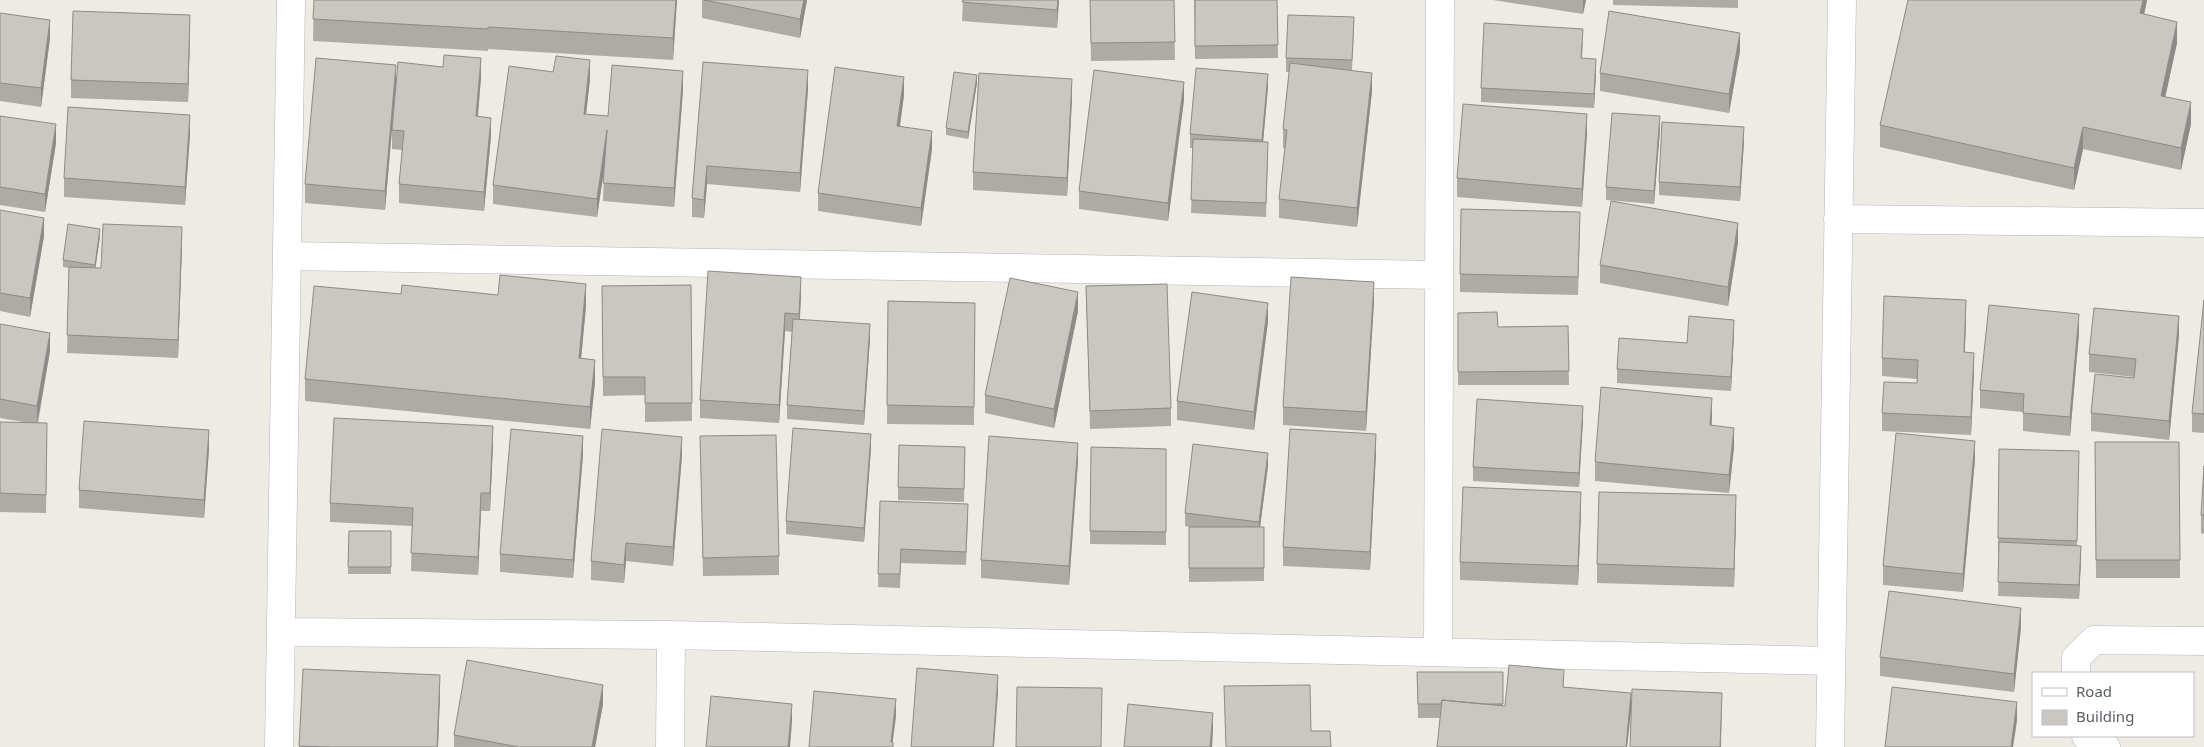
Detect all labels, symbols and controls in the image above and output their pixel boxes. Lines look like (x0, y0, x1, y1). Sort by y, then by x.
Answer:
legend (2032, 672, 2194, 737)
text: Road (2076, 681, 2112, 701)
text: Building (2076, 706, 2134, 726)

